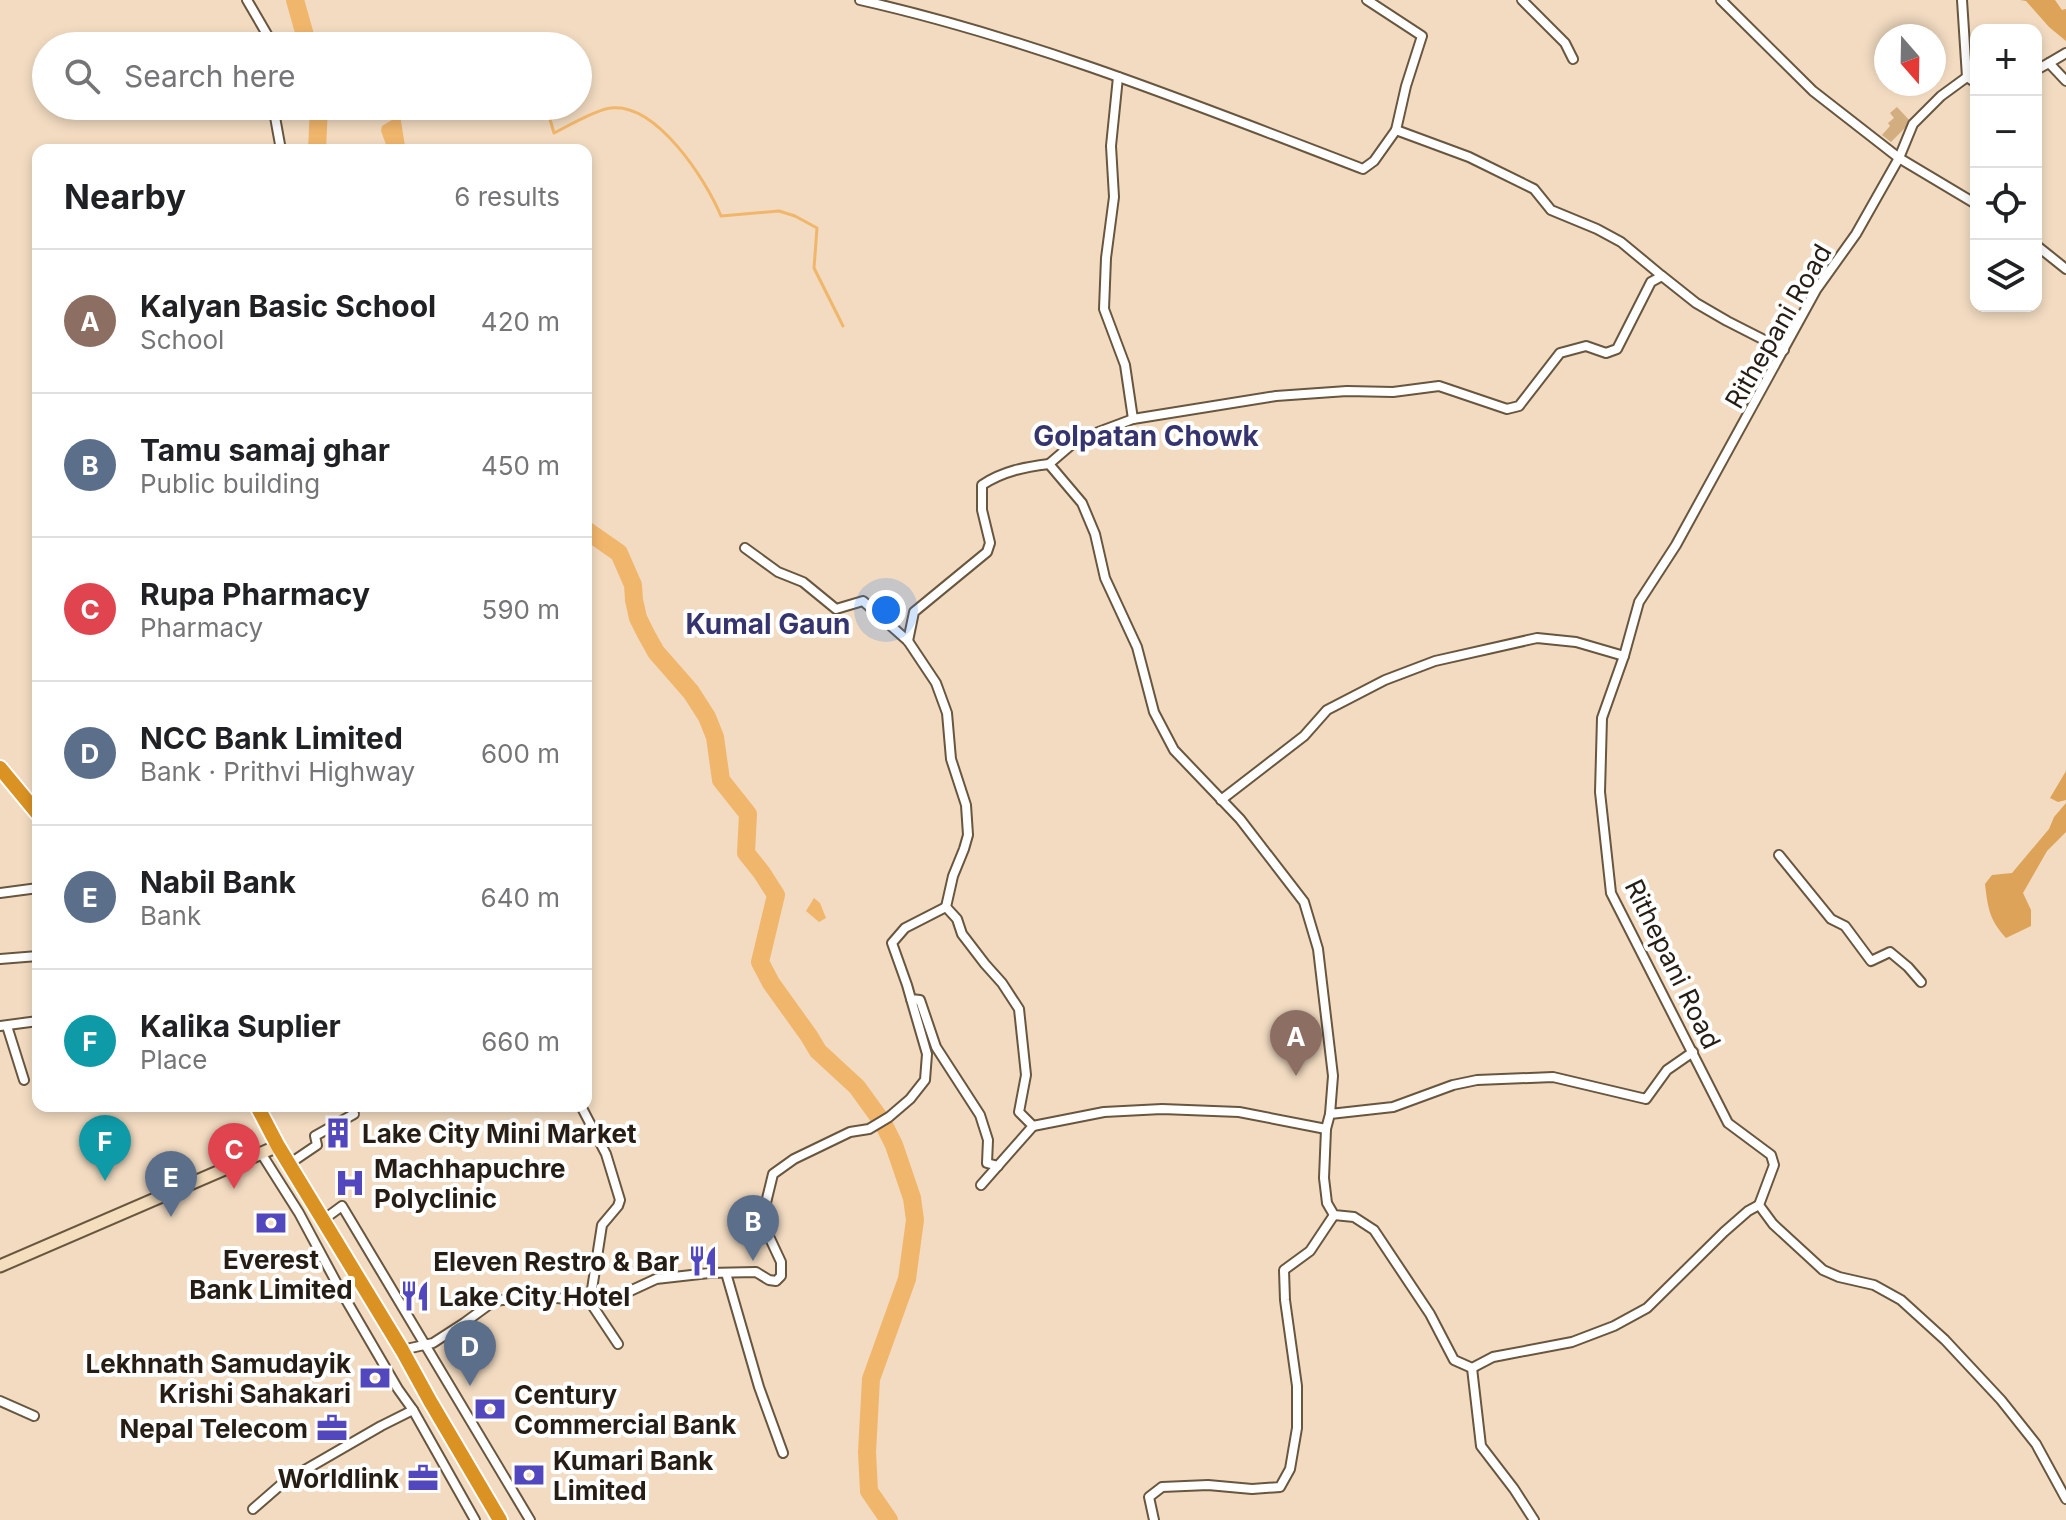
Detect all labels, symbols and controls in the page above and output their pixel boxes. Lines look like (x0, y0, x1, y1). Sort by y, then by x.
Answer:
north arrow (1874, 24, 1946, 96)
map controls (1970, 24, 2042, 312)
button: + (1970, 24, 2042, 96)
search box (32, 32, 592, 120)
icon: search (60, 54, 104, 98)
text: Search here (124, 58, 296, 94)
button: − (1970, 96, 2042, 168)
button: locate (1970, 168, 2042, 240)
text: Nearby (64, 176, 186, 217)
text: 6 results (454, 181, 560, 212)
street label: Rithepani Road (1718, 238, 1838, 414)
button: layers (1970, 240, 2042, 312)
text: Kalyan Basic School (140, 288, 436, 324)
text: A (80, 306, 100, 337)
text: 420 m (481, 306, 560, 337)
text: School (140, 324, 224, 355)
district label: Golpatan Chowk (1033, 419, 1260, 453)
text: Tamu samaj ghar (140, 432, 390, 468)
text: B (81, 450, 99, 481)
text: 450 m (481, 450, 560, 481)
text: Public building (140, 468, 320, 499)
text: Rupa Pharmacy (140, 576, 370, 612)
your location (866, 590, 906, 630)
text: C (80, 594, 100, 625)
text: 590 m (482, 594, 560, 625)
district label: Kumal Gaun (686, 607, 850, 641)
text: Pharmacy (140, 612, 263, 643)
text: NCC Bank Limited (140, 720, 403, 756)
text: D (81, 738, 99, 769)
text: 600 m (481, 738, 560, 769)
text: Bank · Prithvi Highway (140, 756, 415, 787)
text: Nabil Bank (140, 864, 296, 900)
street label: Rithepani Road (1619, 874, 1727, 1054)
text: E (82, 882, 98, 913)
text: 640 m (481, 882, 560, 913)
text: Bank (140, 900, 201, 931)
text: Kalika Suplier (140, 1008, 341, 1044)
pin: A (1270, 1010, 1322, 1076)
text: F (82, 1026, 98, 1057)
text: 660 m (481, 1026, 560, 1057)
text: Place (140, 1044, 208, 1075)
pin: F (79, 1115, 131, 1181)
building icon: Lake City Mini Market (321, 1116, 355, 1150)
place label: Lake City Mini Market (362, 1118, 637, 1149)
pin: C (208, 1123, 260, 1189)
pin: E (145, 1151, 197, 1217)
place label: Machhapuchre Polyclinic (374, 1153, 566, 1214)
hospital icon: Machhapuchre Polyclinic (333, 1166, 367, 1200)
pin: B (727, 1195, 779, 1261)
bank icon: Everest Bank Limited (254, 1206, 288, 1240)
place label: Everest Bank Limited (189, 1244, 353, 1305)
restaurant icon: Eleven Restro & Bar (686, 1244, 720, 1278)
place label: Eleven Restro & Bar (433, 1246, 679, 1277)
restaurant icon: Lake City Hotel (398, 1279, 432, 1313)
place label: Lake City Hotel (439, 1281, 630, 1312)
pin: D (444, 1320, 496, 1386)
place label: Lekhnath Samudayik Krishi Sahakari (85, 1348, 351, 1409)
bank icon: Lekhnath Samudayik Krishi Sahakari (358, 1361, 392, 1395)
place label: Century Commercial Bank (514, 1379, 736, 1440)
bank icon: Century Commercial Bank (473, 1392, 507, 1426)
office icon: Nepal Telecom (315, 1411, 349, 1445)
place label: Nepal Telecom (119, 1413, 308, 1444)
place label: Kumari Bank Limited (553, 1445, 713, 1506)
bank icon: Kumari Bank Limited (512, 1458, 546, 1492)
office icon: Worldlink (406, 1461, 440, 1495)
place label: Worldlink (278, 1463, 399, 1494)

